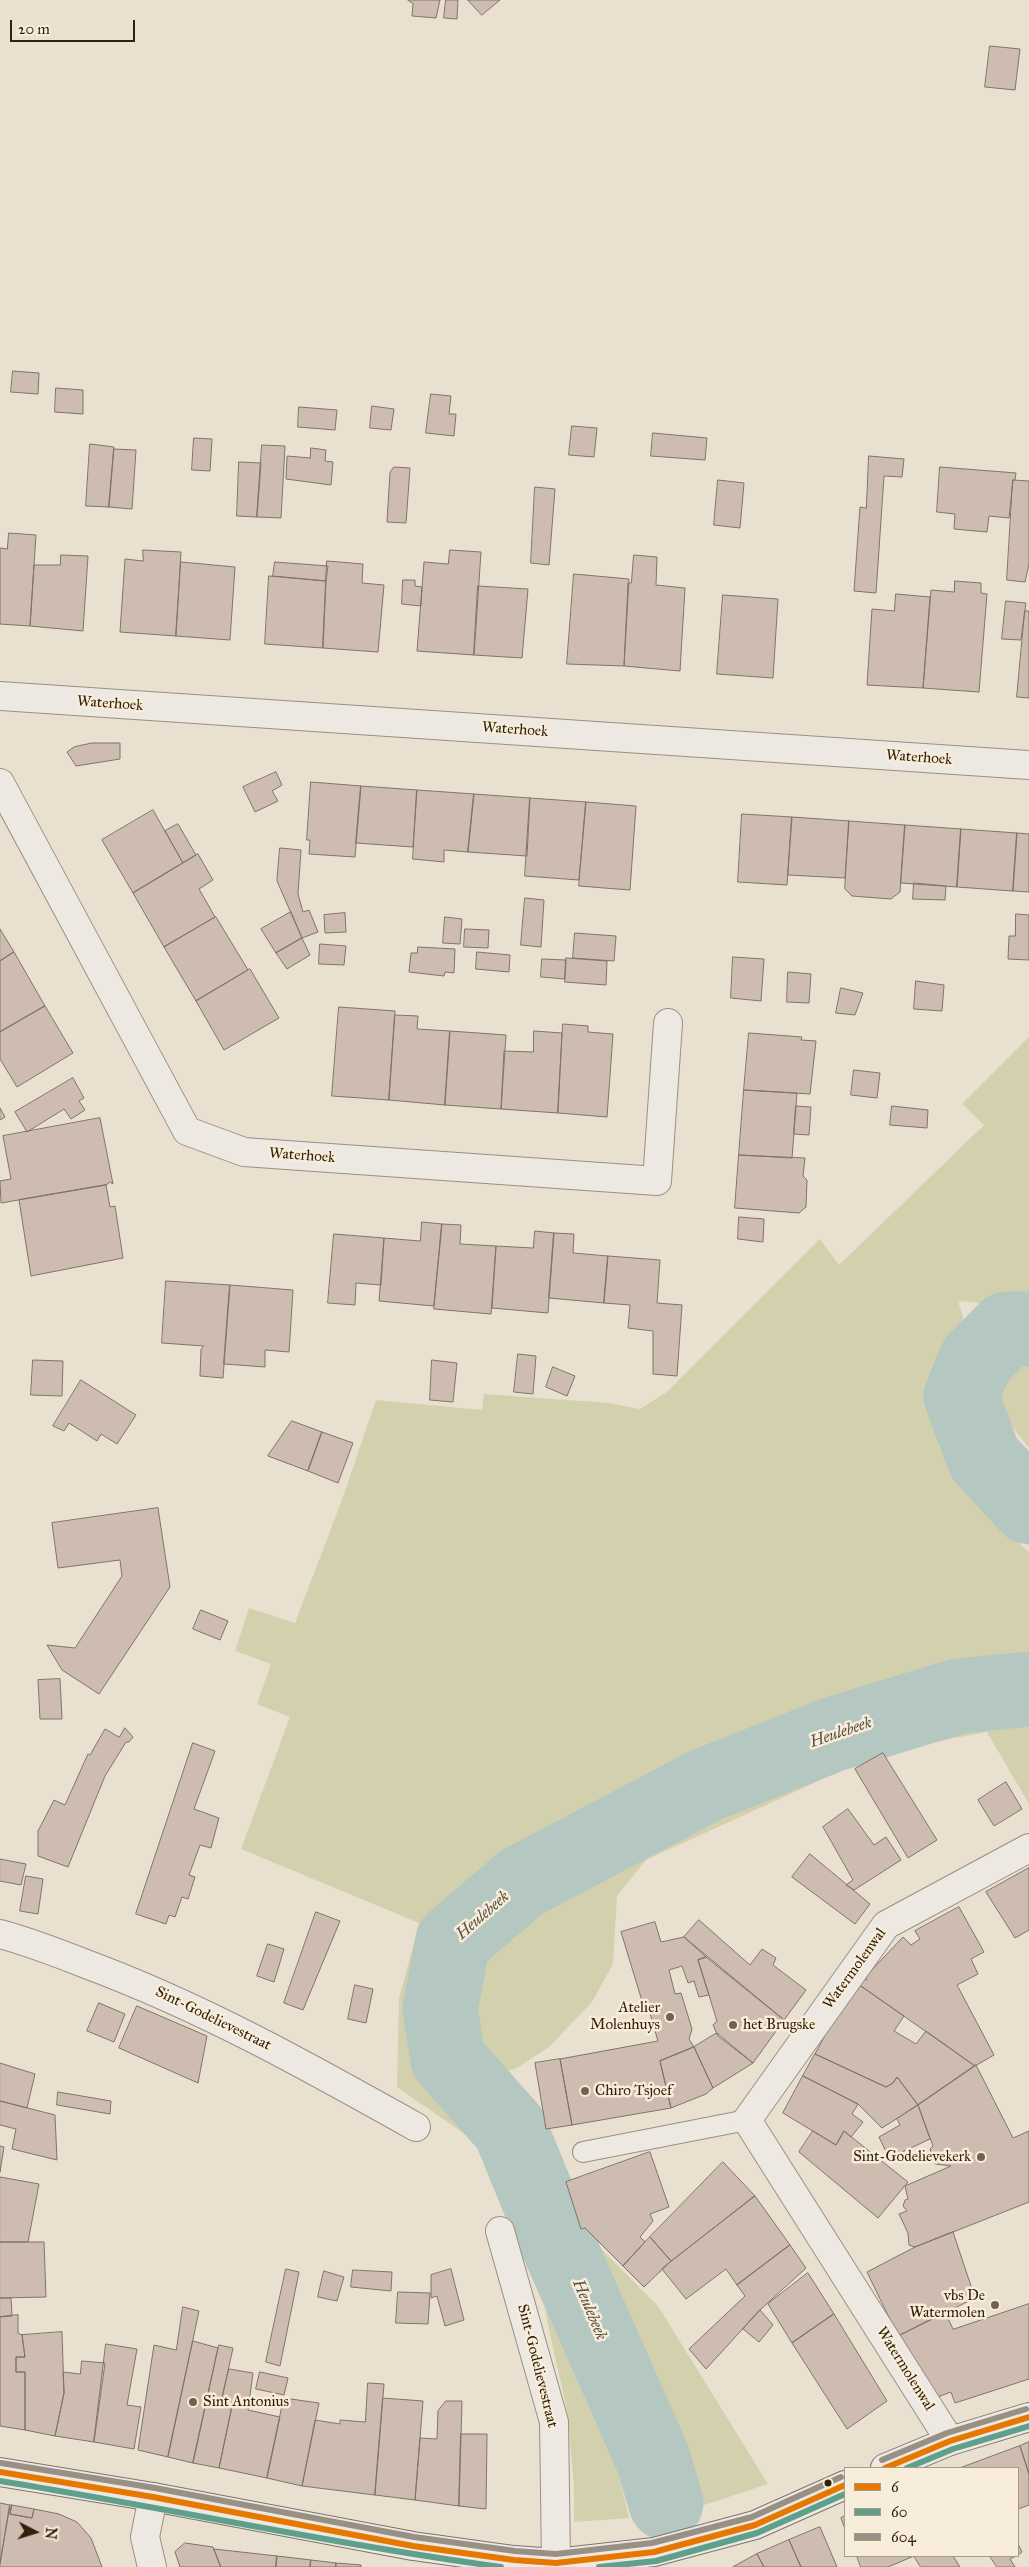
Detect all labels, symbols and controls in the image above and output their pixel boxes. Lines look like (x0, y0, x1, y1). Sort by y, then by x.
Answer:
scale bar (12, 10, 138, 42)
text: 20 m (18, 20, 50, 38)
street label: Waterhoek (76, 693, 144, 715)
street label: Waterhoek (481, 719, 549, 741)
street label: Waterhoek (885, 747, 953, 769)
street label: Waterhoek (268, 1145, 336, 1167)
water label: Heulebeek (808, 1713, 874, 1753)
water label: Heulebeek (453, 1888, 513, 1944)
street label: Watermolenwal (820, 1925, 890, 2013)
street label: Sint-Godelievestraat (152, 1983, 274, 2055)
place label: Atelier Molenhuys (590, 1999, 660, 2034)
marker: Atelier Molenhuys (664, 2011, 676, 2023)
place label: het Brugske (743, 2016, 815, 2034)
marker: het Brugske (727, 2019, 739, 2031)
place label: Chiro Tsjoef (595, 2082, 672, 2100)
marker: Chiro Tsjoef (579, 2085, 591, 2097)
place label: Sint-Godelievekerk (853, 2148, 971, 2166)
marker: Sint-Godelievekerk (975, 2151, 987, 2163)
water label: Heulebeek (568, 2277, 610, 2343)
place label: vbs De Watermolen (909, 2287, 985, 2322)
marker: vbs De Watermolen (989, 2299, 1001, 2311)
street label: Sint-Godelievestraat (513, 2302, 561, 2430)
street label: Watermolenwal (872, 2324, 938, 2414)
place label: Sint Antonius (203, 2393, 289, 2411)
marker: Sint Antonius (187, 2396, 199, 2408)
legend (844, 2467, 1019, 2557)
unlabelled marker (823, 2478, 833, 2488)
text: 6 (891, 2478, 899, 2496)
text: 60 (891, 2503, 907, 2521)
north arrow (10, 2507, 60, 2557)
text: N (41, 2527, 59, 2540)
text: 604 (891, 2528, 916, 2546)

